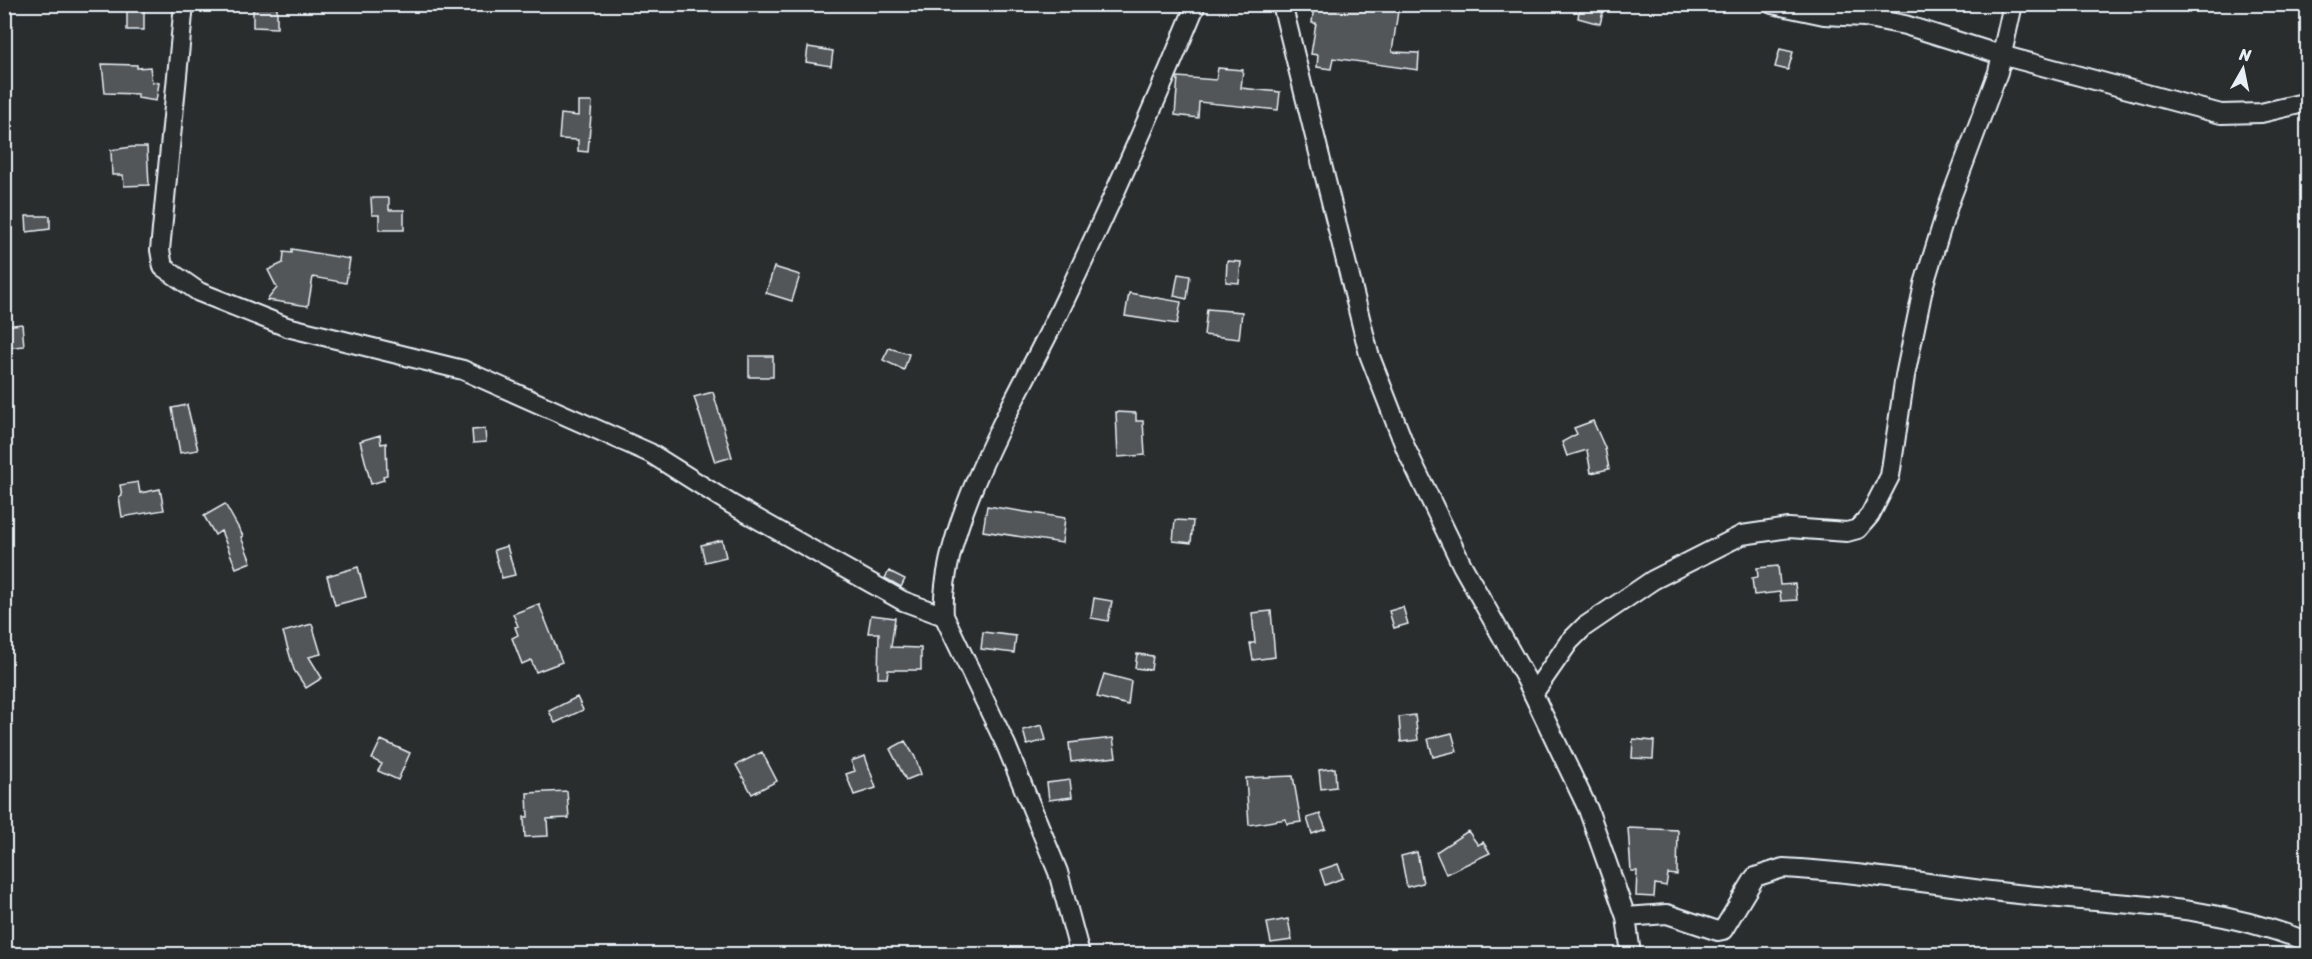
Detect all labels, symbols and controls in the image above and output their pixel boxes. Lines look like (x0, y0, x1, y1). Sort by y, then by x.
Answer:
north arrow (2213, 39, 2273, 99)
text: N (2237, 39, 2254, 70)

